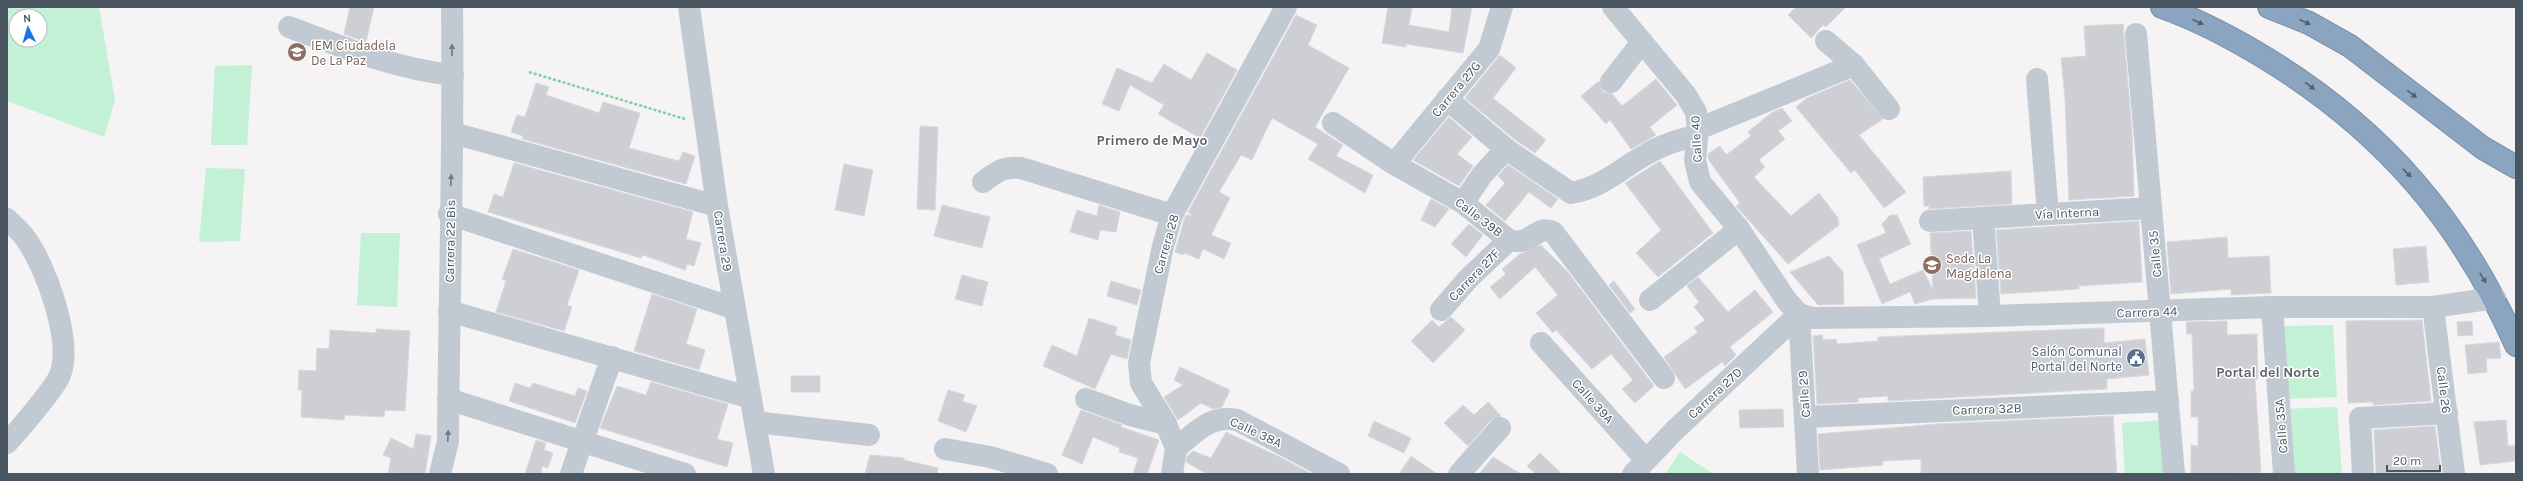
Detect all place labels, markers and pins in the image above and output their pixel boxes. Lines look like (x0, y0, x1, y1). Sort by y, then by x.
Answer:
place label: IEM Ciudadela De La Paz (311, 38, 396, 68)
school or university icon: IEM Ciudadela De La Paz (286, 41, 308, 63)
place label: Sede La Magdalena (1946, 251, 2012, 281)
school or university icon: Sede La Magdalena (1921, 254, 1943, 276)
place label: Salón Comunal Portal del Norte (2031, 344, 2122, 374)
public building icon: Salón Comunal Portal del Norte (2125, 347, 2147, 369)

